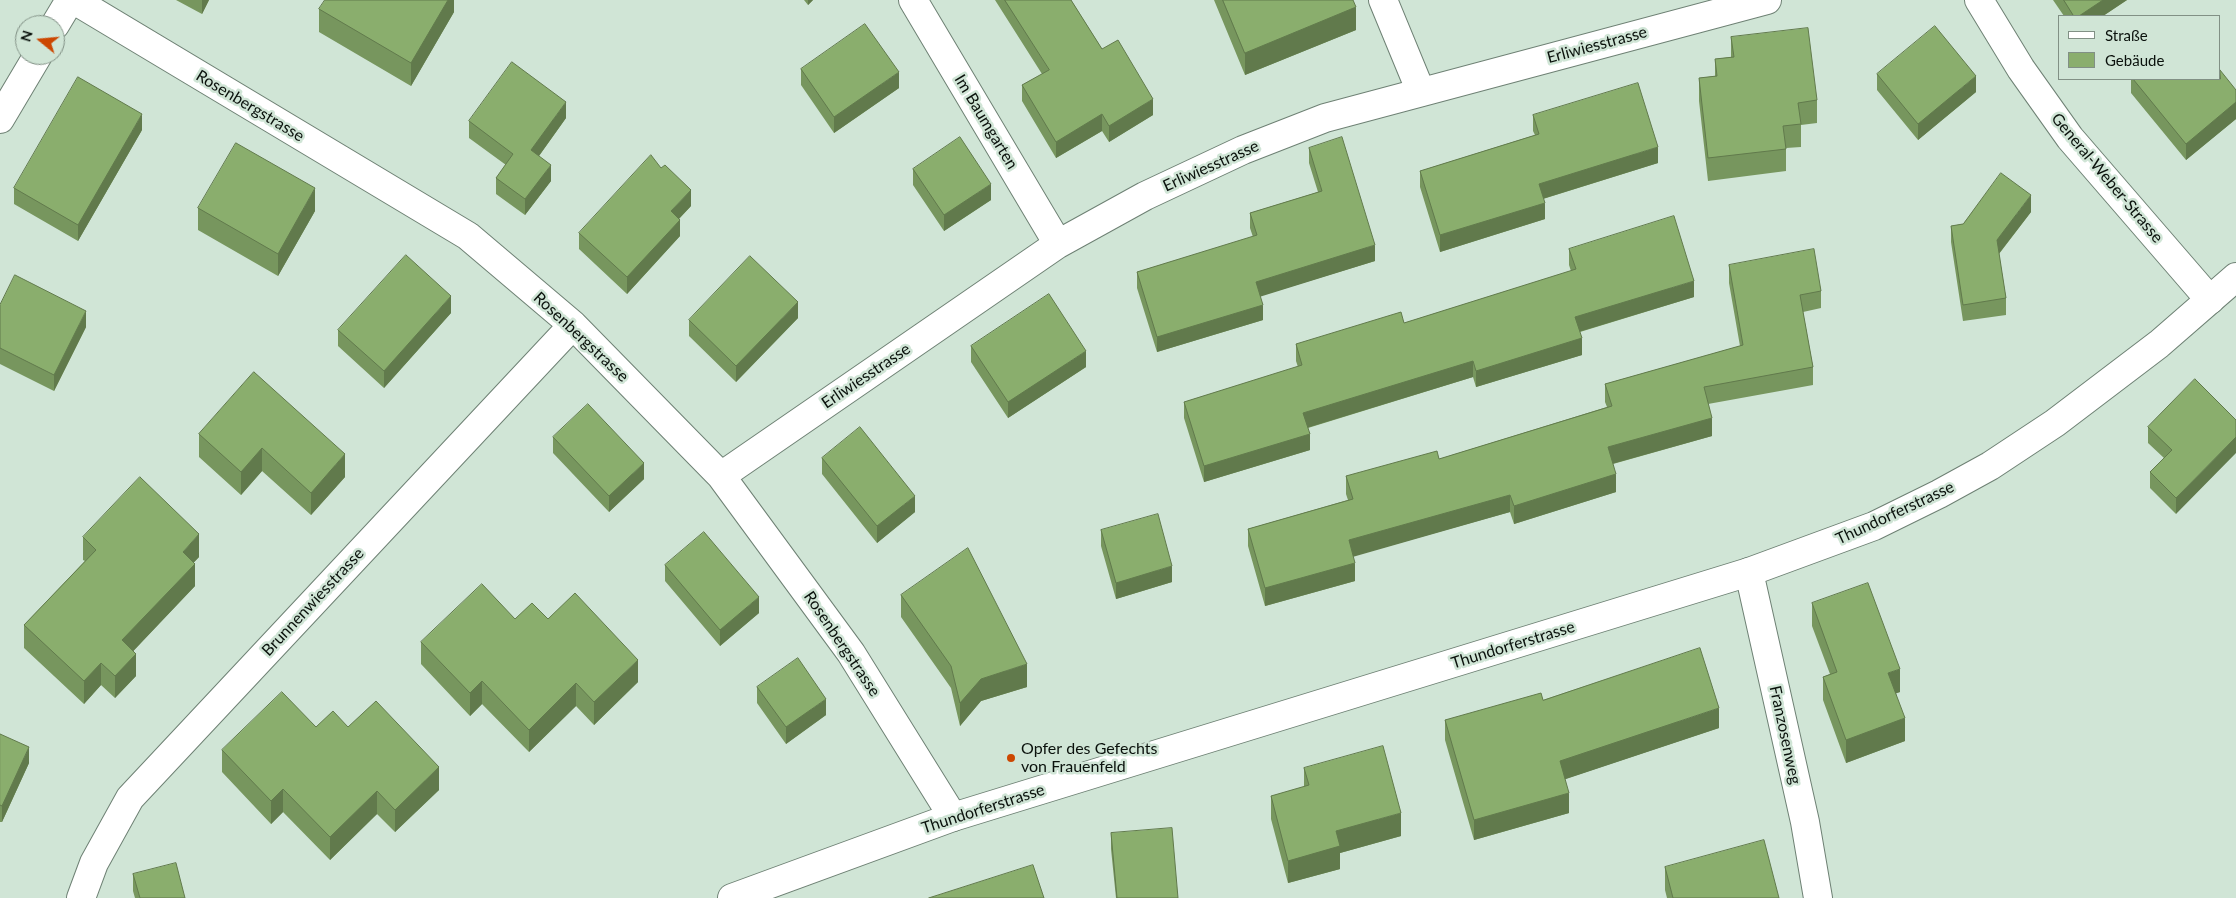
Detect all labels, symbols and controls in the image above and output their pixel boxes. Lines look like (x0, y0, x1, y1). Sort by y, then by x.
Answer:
north arrow (15, 15, 65, 65)
legend (2058, 15, 2221, 80)
street label: Erliwiesstrasse (1545, 22, 1649, 68)
text: Straße (2105, 26, 2148, 44)
text: N (16, 28, 36, 43)
text: Gebäude (2105, 51, 2164, 69)
street label: Rosenbergstrasse (192, 66, 308, 146)
street label: Im Baumgarten (950, 71, 1022, 173)
street label: General-Weber-Strasse (2047, 109, 2167, 247)
street label: Erliwiesstrasse (1160, 136, 1262, 196)
street label: Rosenbergstrasse (530, 288, 632, 386)
street label: Erliwiesstrasse (818, 339, 914, 413)
street label: Thundorferstrasse (1833, 477, 1957, 549)
street label: Brunnenwiesstrasse (258, 544, 368, 660)
street label: Rosenbergstrasse (800, 588, 884, 700)
street label: Thundorferstrasse (1449, 617, 1577, 673)
street label: Franzosenweg (1765, 684, 1805, 786)
place label: Opfer des Gefechts von Frauenfeld (1021, 739, 1158, 777)
marker: Opfer des Gefechts von Frauenfeld (1005, 752, 1017, 764)
street label: Thundorferstrasse (919, 780, 1047, 838)

